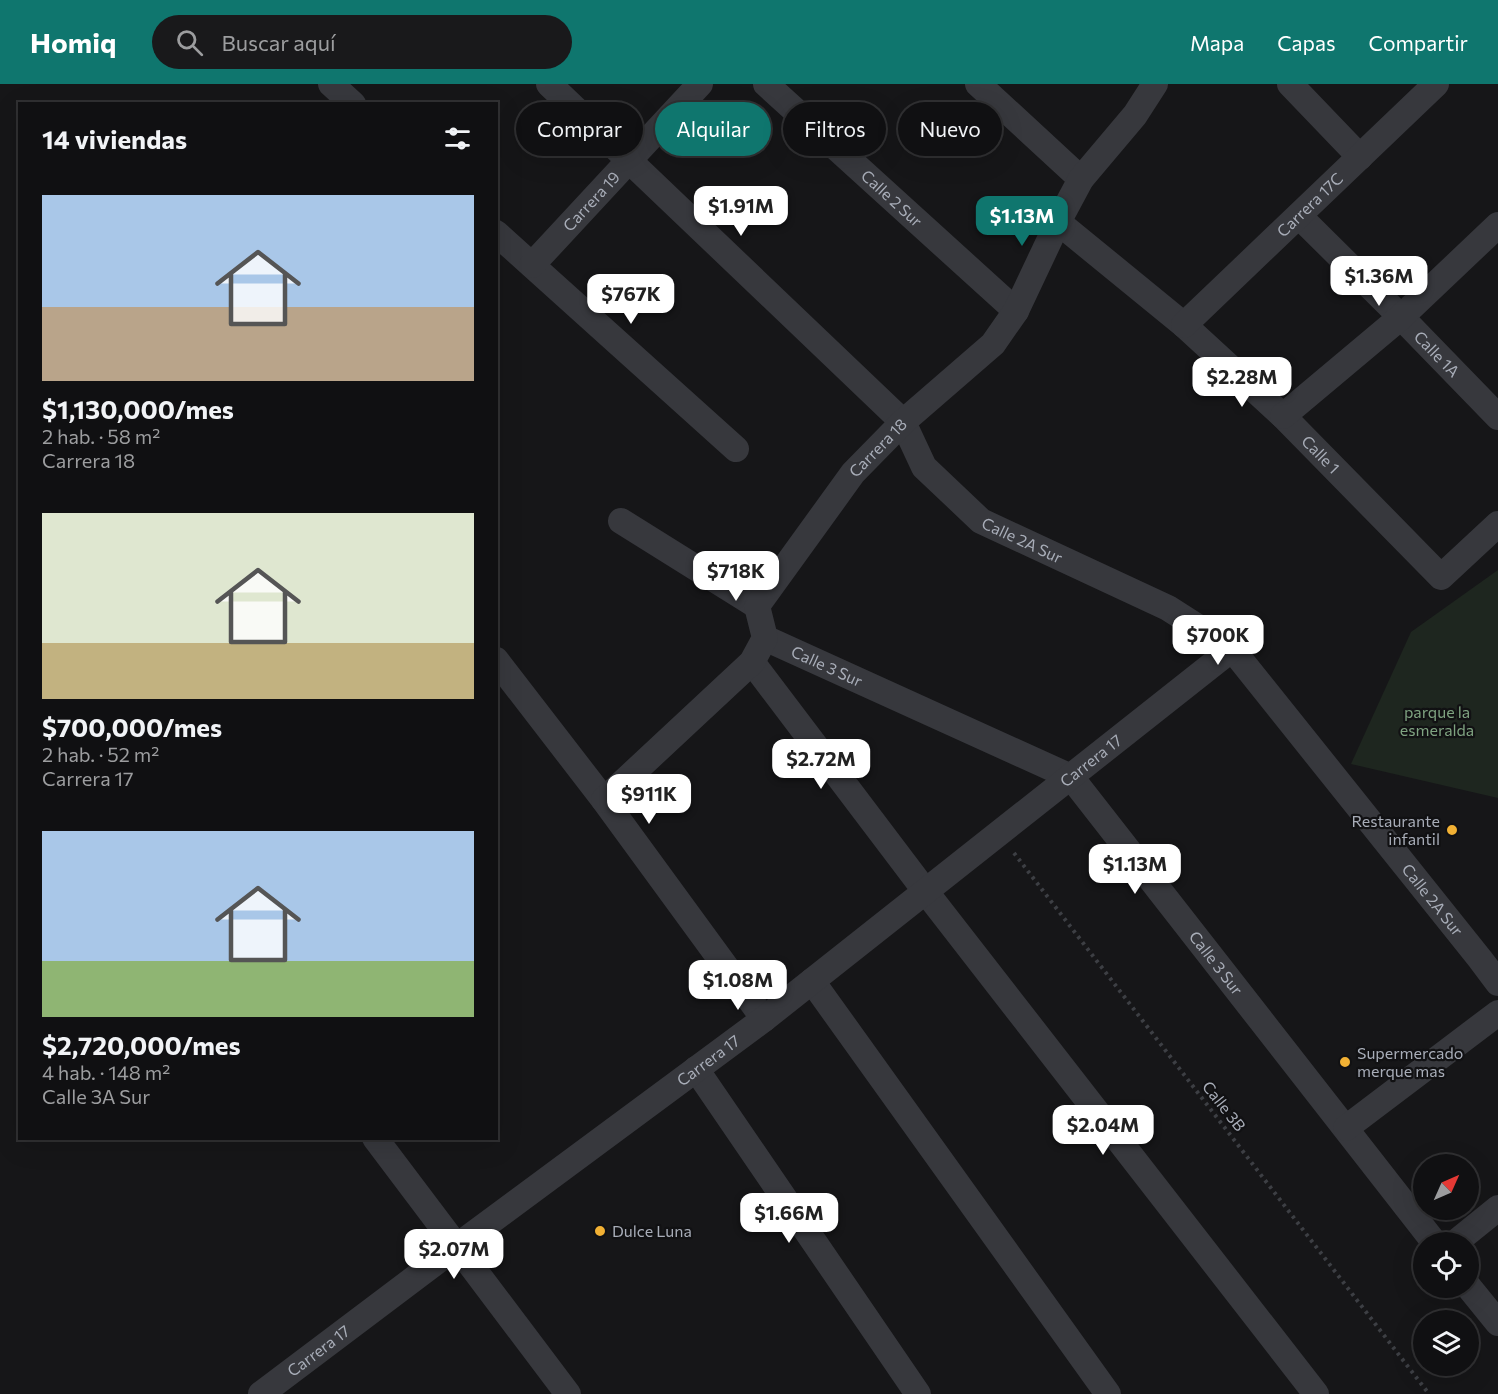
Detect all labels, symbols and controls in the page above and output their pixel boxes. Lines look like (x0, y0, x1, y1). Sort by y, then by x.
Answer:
search box (152, 15, 572, 69)
text: Homiq (30, 25, 116, 59)
icon: search (173, 26, 206, 59)
text: Buscar aquí (221, 29, 336, 56)
text: Mapa (1190, 30, 1244, 55)
text: Capas (1277, 30, 1336, 55)
text: Compartir (1369, 30, 1468, 55)
chip: Comprar (516, 102, 643, 156)
chip: Alquilar (655, 102, 771, 156)
chip: Filtros (783, 102, 886, 156)
chip: Nuevo (898, 102, 1002, 156)
icon: filters (441, 122, 474, 155)
text: 14 viviendas (42, 123, 187, 154)
street label: Calle 2 Sur (858, 165, 927, 231)
street label: Carrera 19 (558, 167, 623, 235)
street label: Carrera 17C (1272, 168, 1346, 240)
pin: $1.91M (692, 186, 790, 237)
text: $1.91M (708, 193, 774, 217)
pin: $1.13M (973, 196, 1071, 247)
text: $1.13M (990, 203, 1054, 227)
icon: home (204, 234, 312, 342)
pin: $1.36M (1330, 256, 1428, 307)
text: $1.36M (1344, 263, 1414, 287)
pin: $767K (589, 274, 673, 325)
text: $767K (601, 281, 661, 305)
street label: Calle 1A (1411, 327, 1464, 381)
pin: $2.28M (1193, 357, 1291, 408)
text: $2.28M (1206, 364, 1278, 388)
text: $1,130,000/mes (42, 393, 234, 424)
street label: Carrera 18 (844, 414, 910, 481)
text: 2 hab. · 58 m² (42, 424, 160, 448)
street label: Calle 1 (1298, 431, 1344, 477)
text: Carrera 18 (42, 448, 135, 472)
street label: Calle 2A Sur (979, 513, 1066, 567)
pin: $718K (694, 551, 778, 602)
icon: home (204, 552, 312, 660)
text: $718K (707, 558, 765, 582)
pin: $700K (1176, 615, 1260, 666)
text: $700K (1187, 622, 1249, 646)
street label: Calle 3 Sur (789, 641, 866, 690)
park label: parque la esmeralda (1400, 702, 1474, 739)
text: $700,000/mes (42, 711, 222, 742)
street label: Carrera 17 (1056, 730, 1125, 790)
pin: $2.72M (772, 739, 870, 790)
text: 2 hab. · 52 m² (42, 742, 159, 766)
text: $2.72M (786, 746, 856, 770)
text: Carrera 17 (42, 766, 134, 790)
pin: $911K (607, 774, 691, 825)
text: $911K (621, 781, 677, 805)
place label: Restaurante infantil (1352, 811, 1440, 848)
marker: Restaurante infantil (1445, 823, 1459, 837)
pin: $1.13M (1086, 844, 1184, 895)
text: $1.13M (1103, 851, 1167, 875)
street label: Calle 2A Sur (1398, 860, 1468, 940)
icon: home (204, 870, 312, 978)
street label: Calle 3 Sur (1186, 927, 1248, 999)
pin: $1.08M (689, 960, 787, 1011)
text: $1.08M (703, 967, 773, 991)
text: $2,720,000/mes (42, 1029, 241, 1060)
street label: Carrera 17 (673, 1030, 743, 1089)
place label: Supermercado merque mas (1357, 1043, 1463, 1080)
marker: Supermercado merque mas (1338, 1055, 1352, 1069)
text: 4 hab. · 148 m² (42, 1060, 170, 1084)
street label: Calle 3B (1199, 1077, 1250, 1135)
text: Calle 3A Sur (42, 1084, 150, 1108)
pin: $2.04M (1054, 1105, 1152, 1156)
text: $2.04M (1067, 1112, 1139, 1136)
north arrow (1413, 1154, 1479, 1220)
map controls (1413, 1154, 1479, 1376)
pin: $1.66M (740, 1193, 838, 1244)
text: $1.66M (754, 1200, 824, 1224)
place label: Dulce Luna (612, 1221, 692, 1240)
marker: Dulce Luna (593, 1224, 607, 1238)
pin: $2.07M (405, 1229, 503, 1280)
button: locate (1413, 1232, 1479, 1298)
text: $2.07M (418, 1236, 490, 1260)
button: layers (1413, 1310, 1479, 1376)
street label: Carrera 17 (283, 1321, 353, 1380)

